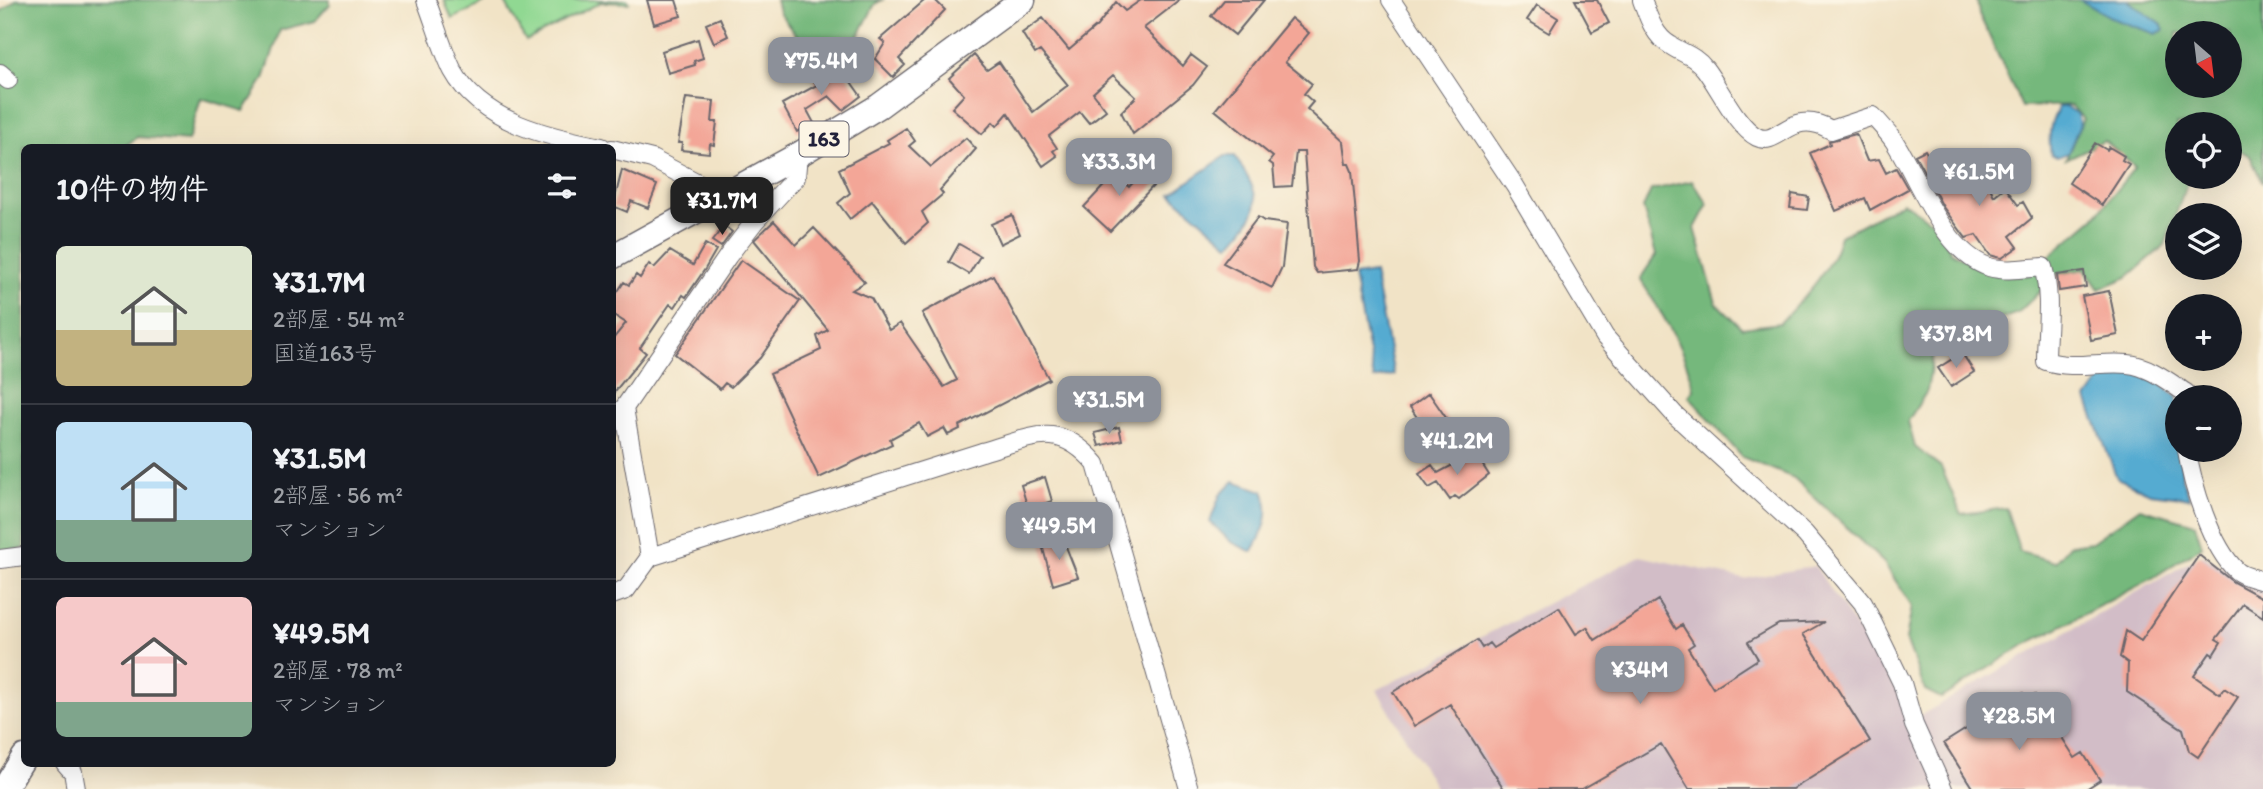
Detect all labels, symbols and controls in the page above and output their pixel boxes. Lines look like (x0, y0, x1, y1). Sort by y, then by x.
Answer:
north arrow (2165, 21, 2242, 98)
map controls (2165, 21, 2242, 462)
pin: ¥75.4M (764, 38, 878, 97)
text: ¥75.4M (784, 46, 858, 74)
button: locate (2165, 112, 2242, 189)
road number: 163 (800, 122, 848, 156)
pin: ¥33.3M (1062, 138, 1176, 198)
text: ¥33.3M (1082, 147, 1156, 175)
pin: ¥61.5M (1922, 148, 2036, 208)
text: ¥61.5M (1943, 157, 2015, 185)
icon: filters (543, 167, 581, 205)
text: 10件の物件 (56, 170, 208, 207)
pin: ¥31.7M (665, 177, 779, 237)
text: ¥31.7M (686, 186, 758, 214)
button: layers (2165, 203, 2242, 280)
text: ¥31.7M (273, 263, 366, 300)
icon: home (112, 274, 196, 358)
button: + (2165, 294, 2242, 371)
text: 2部屋 · 54 m² (273, 305, 405, 333)
pin: ¥37.8M (1899, 310, 2013, 370)
text: ¥37.8M (1919, 319, 1993, 347)
text: 国道163号 (273, 339, 377, 367)
pin: ¥31.5M (1052, 376, 1166, 436)
text: ¥31.5M (1073, 385, 1145, 413)
button: − (2165, 385, 2242, 462)
pin: ¥41.2M (1400, 418, 1514, 477)
text: ¥41.2M (1420, 426, 1494, 454)
text: ¥31.5M (273, 439, 367, 476)
icon: home (112, 450, 196, 534)
text: 2部屋 · 56 m² (273, 481, 403, 509)
pin: ¥49.5M (1002, 503, 1116, 562)
text: ¥49.5M (1022, 511, 1096, 539)
text: マンション (273, 515, 387, 543)
text: ¥49.5M (273, 614, 370, 651)
icon: home (112, 625, 196, 709)
pin: ¥34M (1599, 646, 1681, 706)
text: ¥34M (1611, 655, 1669, 683)
text: 2部屋 · 78 m² (273, 656, 403, 684)
text: マンション (273, 690, 387, 718)
pin: ¥28.5M (1962, 692, 2076, 752)
text: ¥28.5M (1982, 701, 2056, 729)

